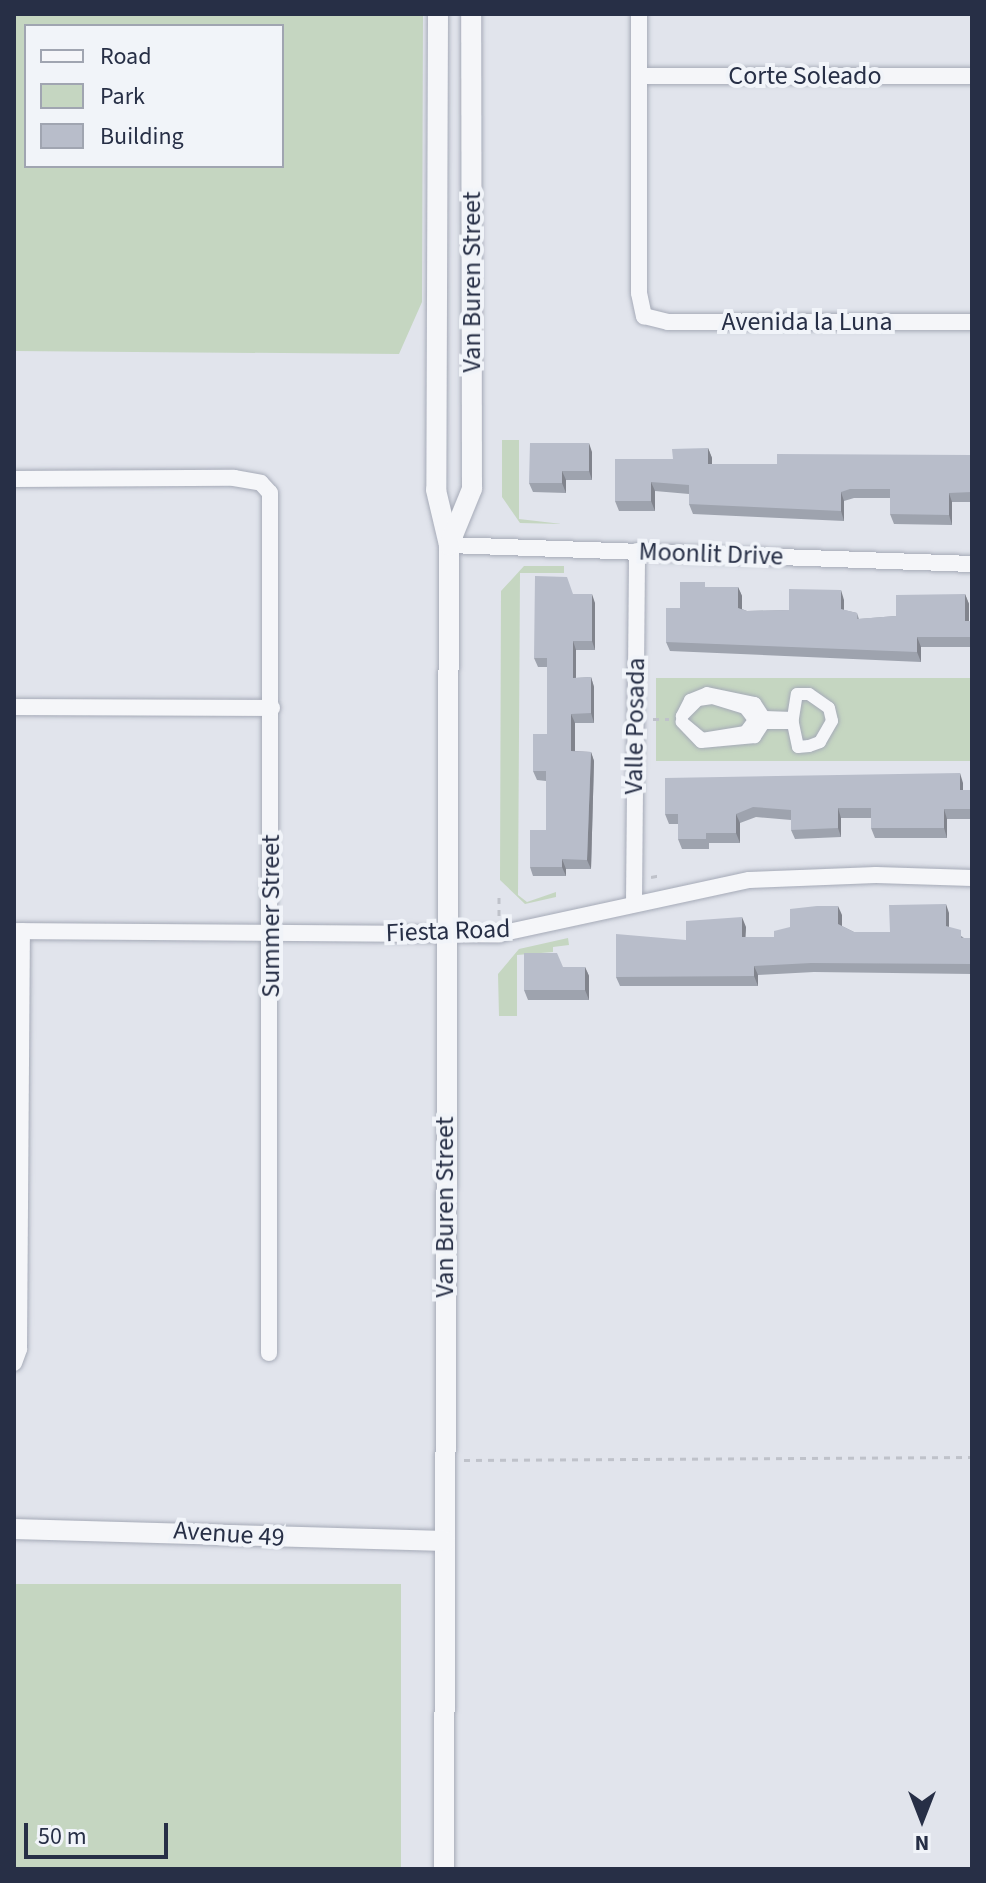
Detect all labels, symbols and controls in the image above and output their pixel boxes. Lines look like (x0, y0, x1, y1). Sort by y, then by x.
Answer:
legend (24, 24, 284, 168)
text: Road (100, 39, 152, 74)
street label: Corte Soleado (728, 60, 882, 92)
text: Park (100, 79, 145, 114)
text: Building (100, 119, 184, 154)
street label: Van Buren Street (456, 192, 488, 372)
street label: Avenida la Luna (721, 306, 893, 338)
street label: Moonlit Drive (638, 536, 784, 572)
street label: Valle Posada (618, 657, 652, 795)
street label: Summer Street (255, 834, 287, 998)
street label: Fiesta Road (385, 913, 511, 949)
street label: Van Buren Street (429, 1117, 461, 1297)
street label: Avenue 49 (172, 1515, 286, 1553)
north arrow (882, 1779, 962, 1859)
scale bar (28, 1807, 172, 1857)
text: 50 m (38, 1819, 87, 1854)
text: N (915, 1827, 929, 1859)

